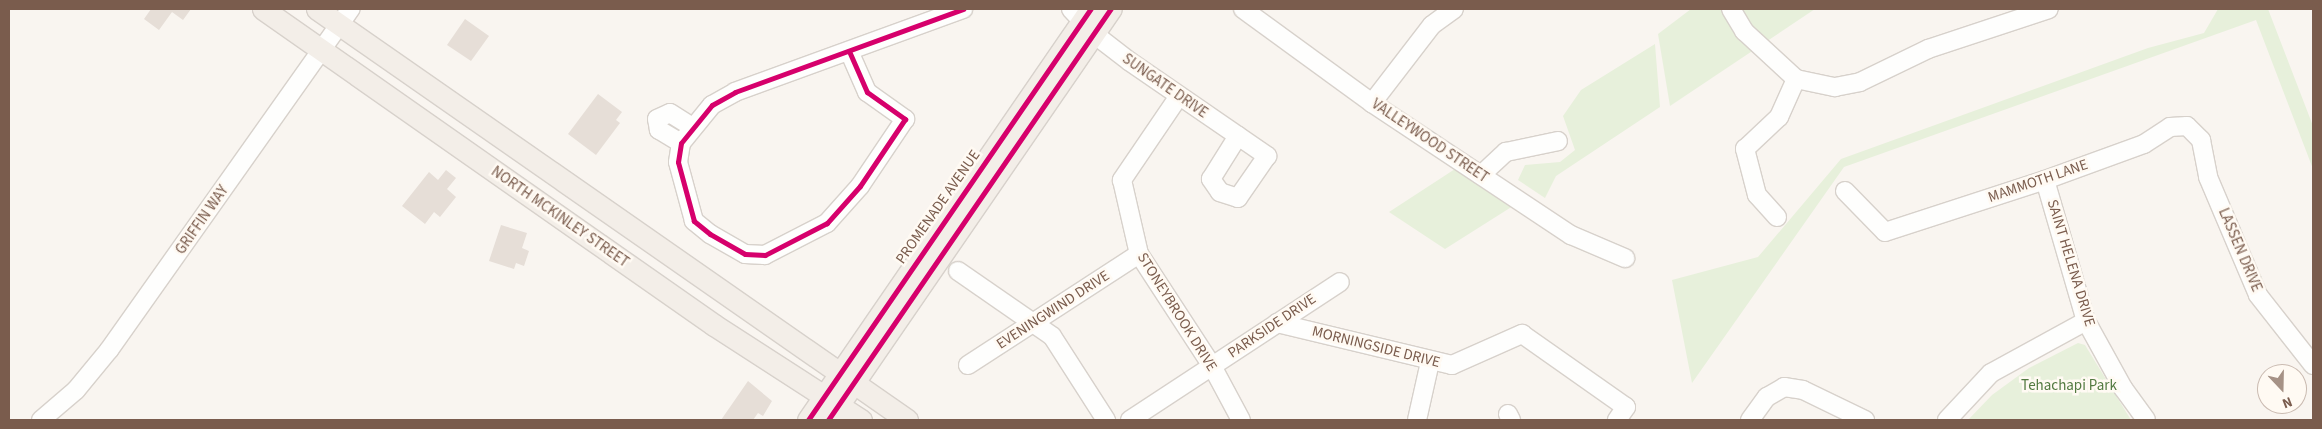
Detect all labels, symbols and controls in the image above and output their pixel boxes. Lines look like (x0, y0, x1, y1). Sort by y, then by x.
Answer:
street label: SUNGATE DRIVE (1119, 50, 1211, 122)
street label: VALLEYWOOD STREET (1368, 95, 1492, 187)
street label: PROMENADE AVENUE (892, 147, 984, 267)
street label: MAMMOTH LANE (1986, 156, 2090, 206)
street label: NORTH MCKINLEY STREET (488, 163, 632, 271)
street label: GRIFFIN WAY (172, 182, 232, 258)
street label: SAINT HELENA DRIVE (2043, 197, 2099, 329)
street label: LASSEN DRIVE (2214, 205, 2266, 295)
street label: STONEYBROOK DRIVE (1133, 249, 1221, 375)
street label: EVENINGWIND DRIVE (993, 267, 1113, 353)
street label: PARKSIDE DRIVE (1225, 290, 1319, 362)
street label: MORNINGSIDE DRIVE (1310, 322, 1442, 372)
north arrow (2257, 364, 2307, 414)
park label: Tehachapi Park (2021, 377, 2117, 395)
text: N (2279, 391, 2295, 413)

